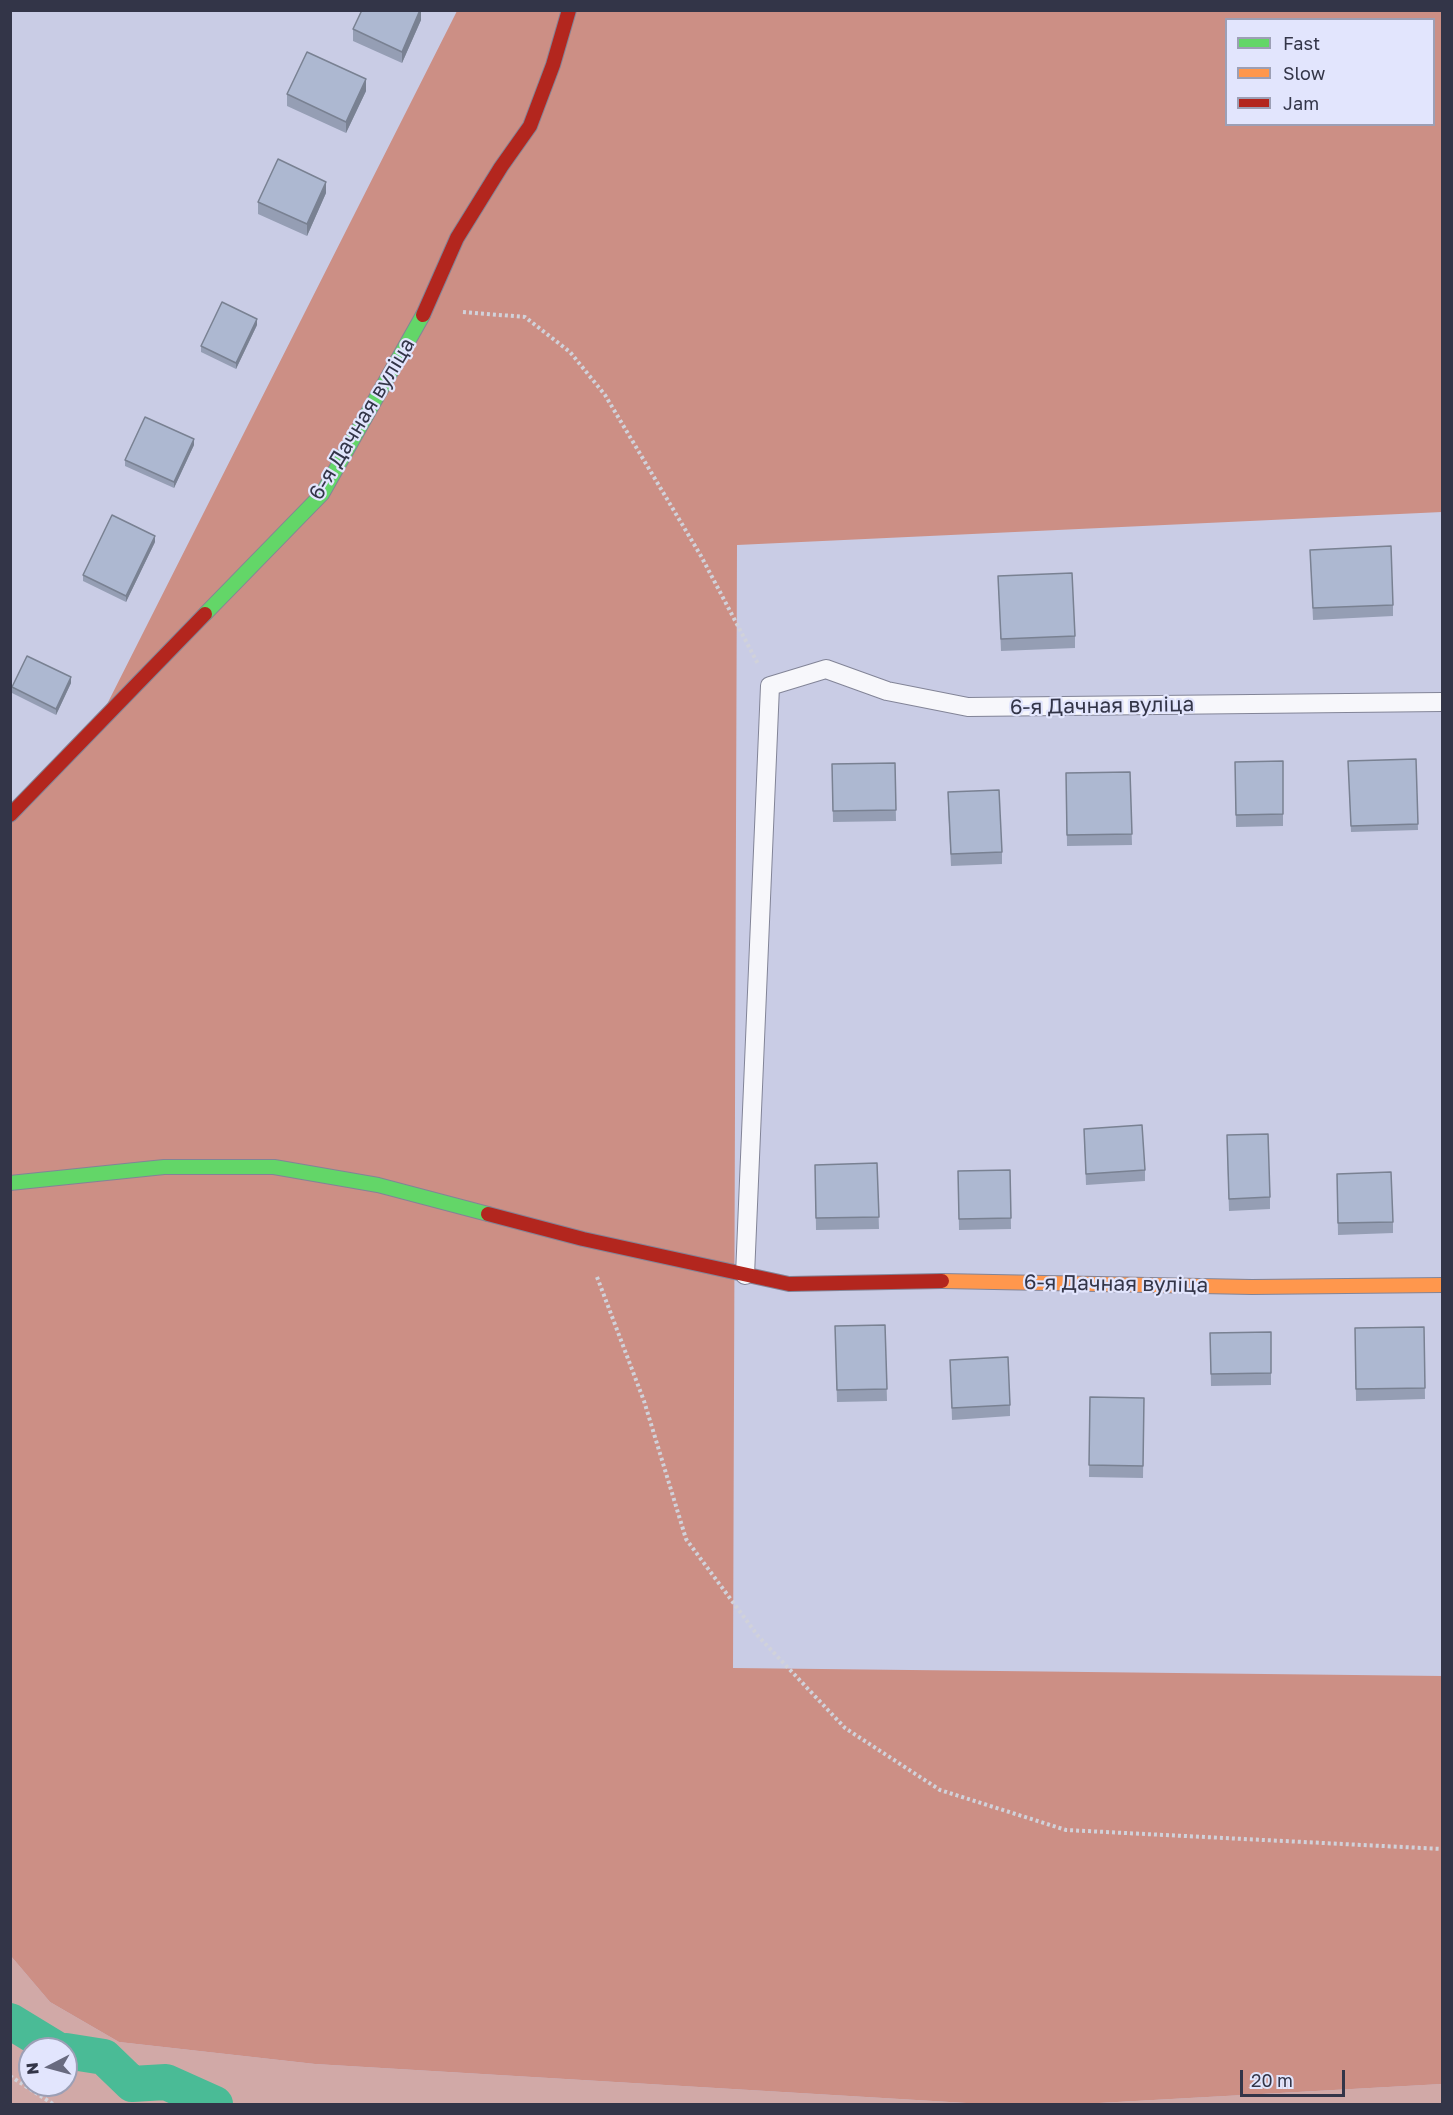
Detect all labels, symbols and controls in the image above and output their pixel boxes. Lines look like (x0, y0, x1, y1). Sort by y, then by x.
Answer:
legend (1225, 18, 1435, 126)
text: Fast (1283, 32, 1320, 54)
text: Slow (1283, 62, 1325, 84)
text: Jam (1283, 92, 1319, 114)
street label: 6-я Дачная вуліца (304, 333, 420, 505)
street label: 6-я Дачная вуліца (1010, 692, 1194, 720)
street label: 6-я Дачная вуліца (1024, 1270, 1208, 1298)
north arrow (18, 2037, 78, 2097)
scale bar (1243, 2058, 1348, 2096)
text: N (22, 2062, 43, 2076)
text: 20 m (1251, 2069, 1293, 2091)

